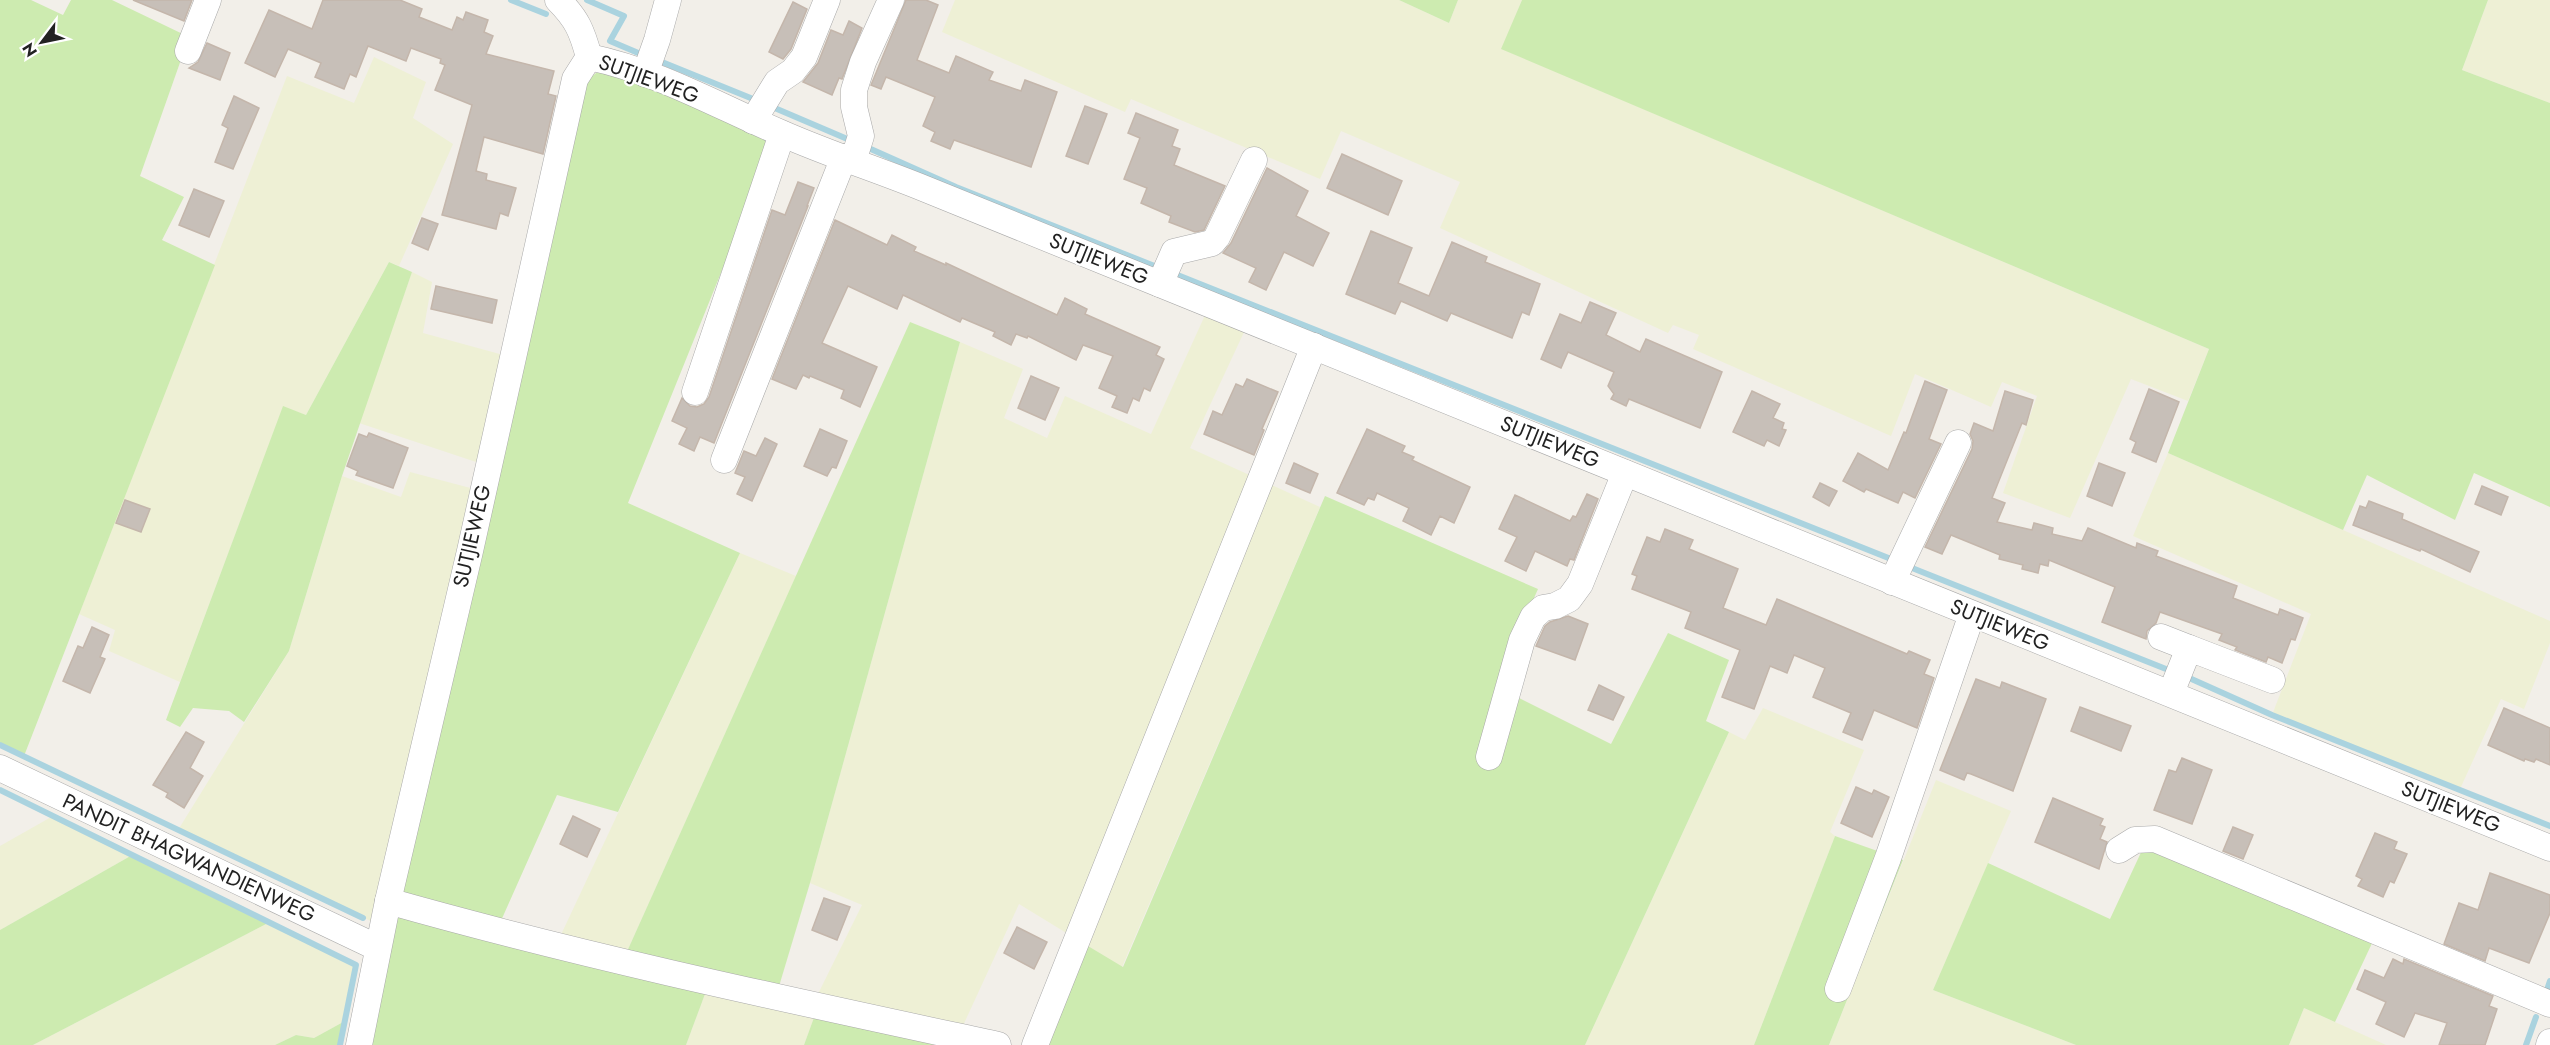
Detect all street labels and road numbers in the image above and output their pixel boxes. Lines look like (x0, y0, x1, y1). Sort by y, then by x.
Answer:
street label: SUTJIEWEG (595, 47, 703, 111)
street label: SUTJIEWEG (1045, 225, 1153, 293)
street label: SUTJIEWEG (1496, 408, 1604, 476)
street label: SUTJIEWEG (446, 482, 498, 590)
street label: SUTJIEWEG (1946, 591, 2054, 659)
street label: SUTJIEWEG (2397, 773, 2505, 841)
street label: PANDIT BHAGWANDIENWEG (58, 786, 320, 930)

